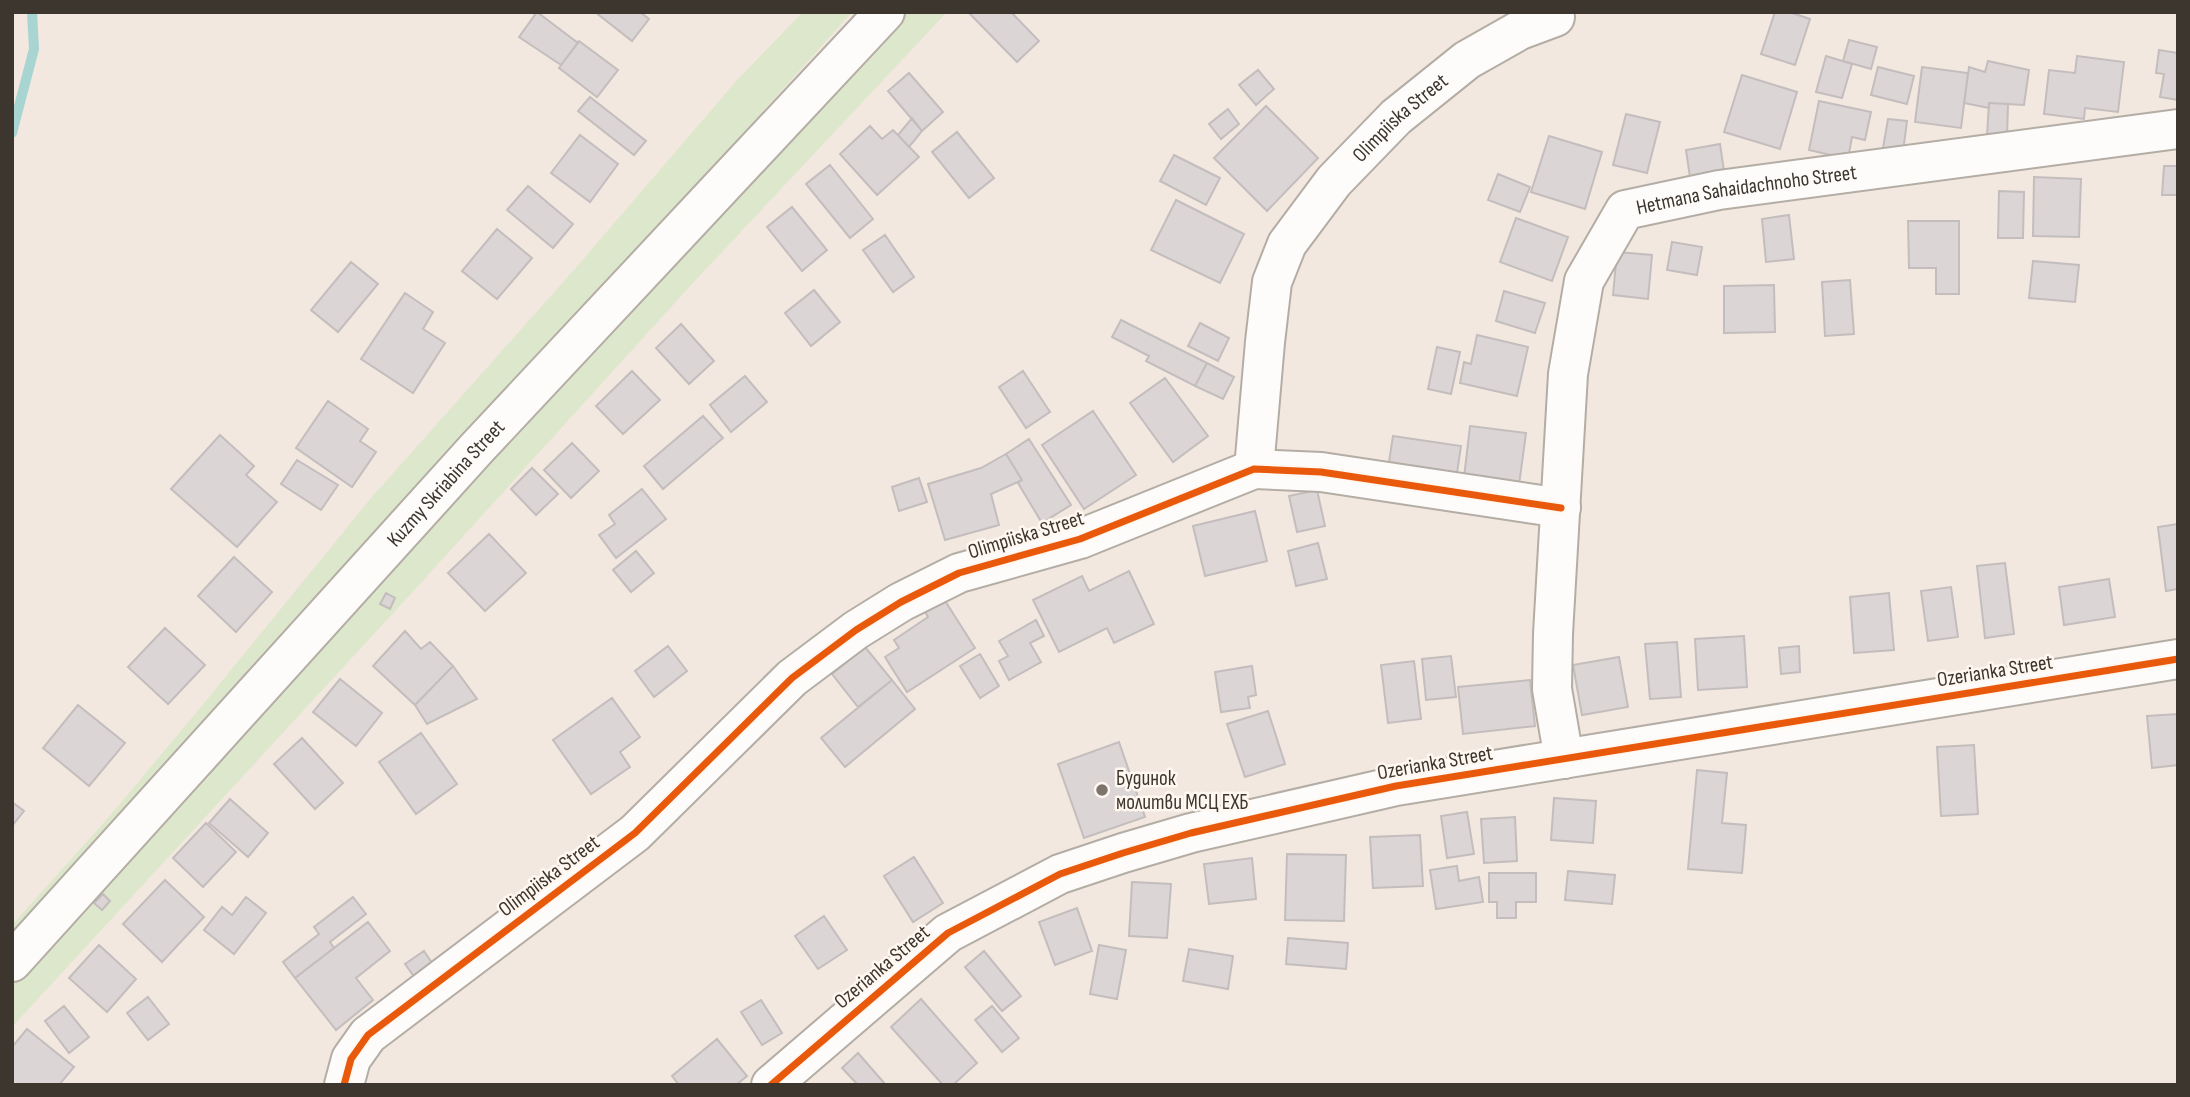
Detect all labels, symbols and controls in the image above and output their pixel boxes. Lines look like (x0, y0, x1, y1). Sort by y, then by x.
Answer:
street label: Olimpiiska Street (1347, 68, 1453, 167)
street label: Hetmana Sahaidachnoho Street (1634, 159, 1858, 220)
street label: Kuzmy Skriabina Street (381, 414, 510, 552)
street label: Olimpiiska Street (965, 506, 1087, 564)
street label: Ozerianka Street (1935, 650, 2055, 692)
street label: Ozerianka Street (1375, 741, 1495, 785)
place label: Будинок молитви МСЦ ЕХБ (1116, 766, 1249, 815)
marker: Будинок молитви МСЦ ЕХБ (1094, 782, 1110, 798)
street label: Olimpiiska Street (494, 830, 604, 922)
street label: Ozerianka Street (829, 920, 935, 1014)

